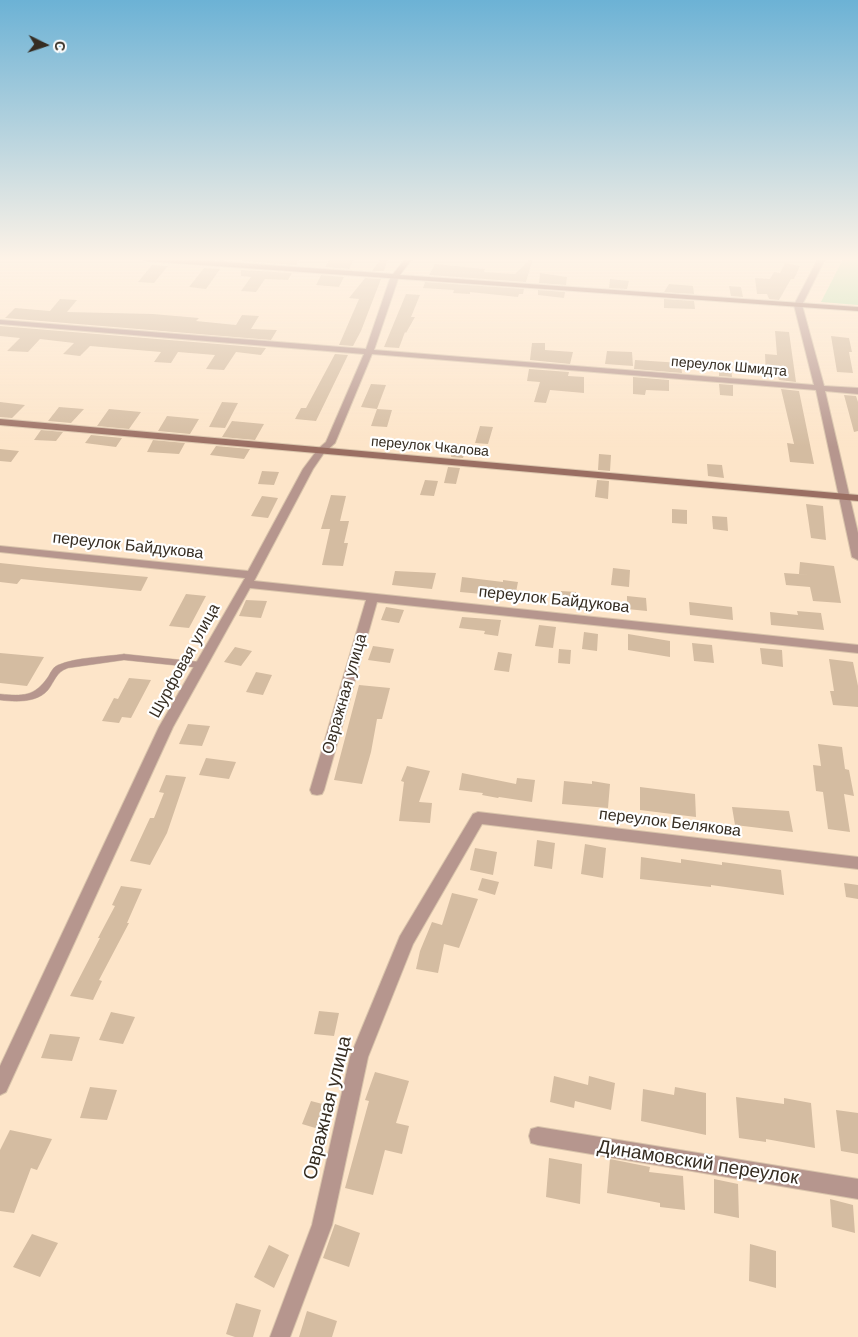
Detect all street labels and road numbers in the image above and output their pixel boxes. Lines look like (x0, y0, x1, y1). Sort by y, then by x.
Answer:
street label: переулок Шмидта (670, 354, 788, 380)
street label: переулок Чкалова (370, 433, 490, 461)
street label: переулок Байдукова (52, 529, 204, 563)
street label: переулок Байдукова (478, 583, 630, 617)
street label: Шурфовая улица (146, 600, 224, 722)
street label: Овражная улица (319, 632, 371, 756)
street label: переулок Белякова (598, 805, 742, 841)
street label: Овражная улица (299, 1034, 357, 1182)
street label: Динамовский переулок (596, 1136, 800, 1190)

